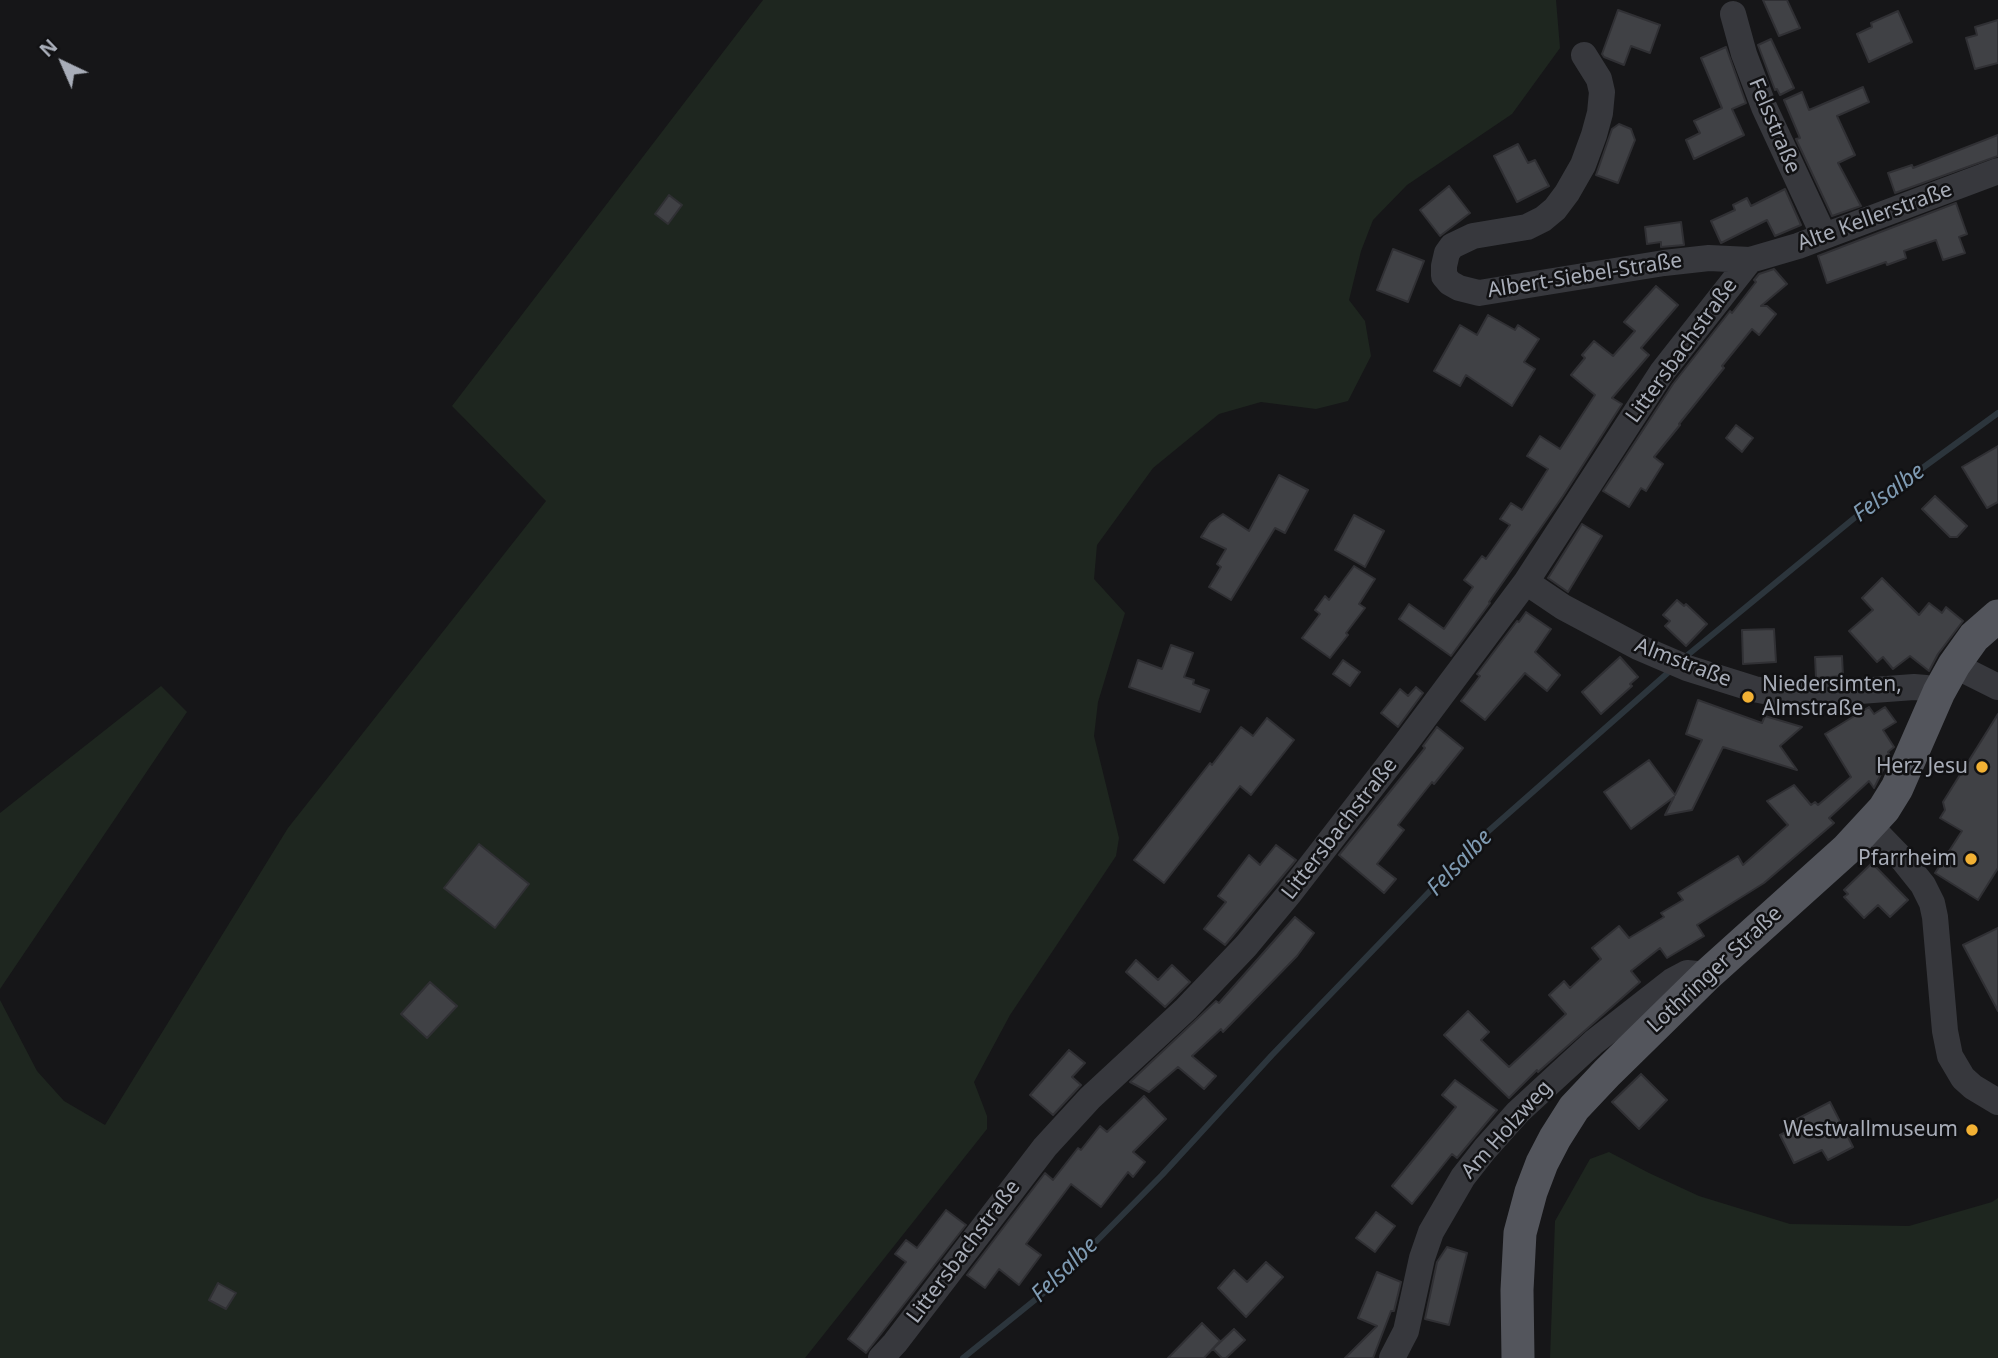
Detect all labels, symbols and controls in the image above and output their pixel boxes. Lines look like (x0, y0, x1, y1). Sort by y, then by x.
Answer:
north arrow (28, 28, 98, 98)
text: N (34, 33, 63, 63)
street label: Felsstraße (1743, 75, 1805, 177)
street label: Alte Kellerstraße (1794, 177, 1956, 257)
street label: Albert-Siebel-Straße (1486, 248, 1684, 304)
street label: Littersbachstraße (1621, 274, 1743, 428)
water label: Felsalbe (1848, 458, 1930, 528)
street label: Almstraße (1631, 633, 1735, 693)
place label: Niedersimten, Almstraße (1762, 672, 1902, 722)
marker: Niedersimten, Almstraße (1740, 689, 1756, 705)
street label: Littersbachstraße (1277, 753, 1403, 905)
place label: Herz Jesu (1876, 754, 1968, 780)
marker: Herz Jesu (1974, 759, 1990, 775)
water label: Felsalbe (1422, 824, 1498, 902)
place label: Pfarrheim (1858, 846, 1957, 872)
marker: Pfarrheim (1963, 851, 1979, 867)
street label: Lothringer Straße (1643, 901, 1787, 1039)
street label: Am Holzweg (1456, 1076, 1558, 1184)
place label: Westwallmuseum (1783, 1117, 1958, 1143)
marker: Westwallmuseum (1964, 1122, 1980, 1138)
street label: Littersbachstraße (902, 1175, 1026, 1329)
water label: Felsalbe (1026, 1232, 1104, 1308)

